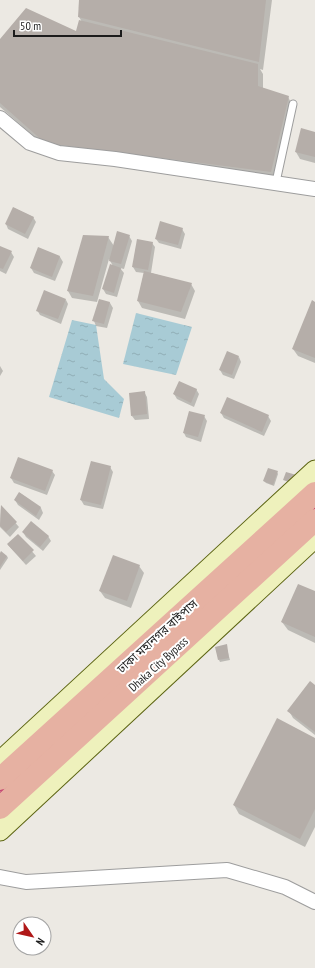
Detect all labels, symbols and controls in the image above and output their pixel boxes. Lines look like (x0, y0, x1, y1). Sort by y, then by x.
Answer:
scale bar (14, 12, 121, 38)
text: 50 m (20, 18, 41, 33)
street label: ঢাকা মহানগর বাইপাস (113, 596, 201, 677)
street label: Dhaka City Bypass (125, 633, 191, 695)
north arrow (12, 916, 52, 956)
text: N (33, 935, 48, 948)

